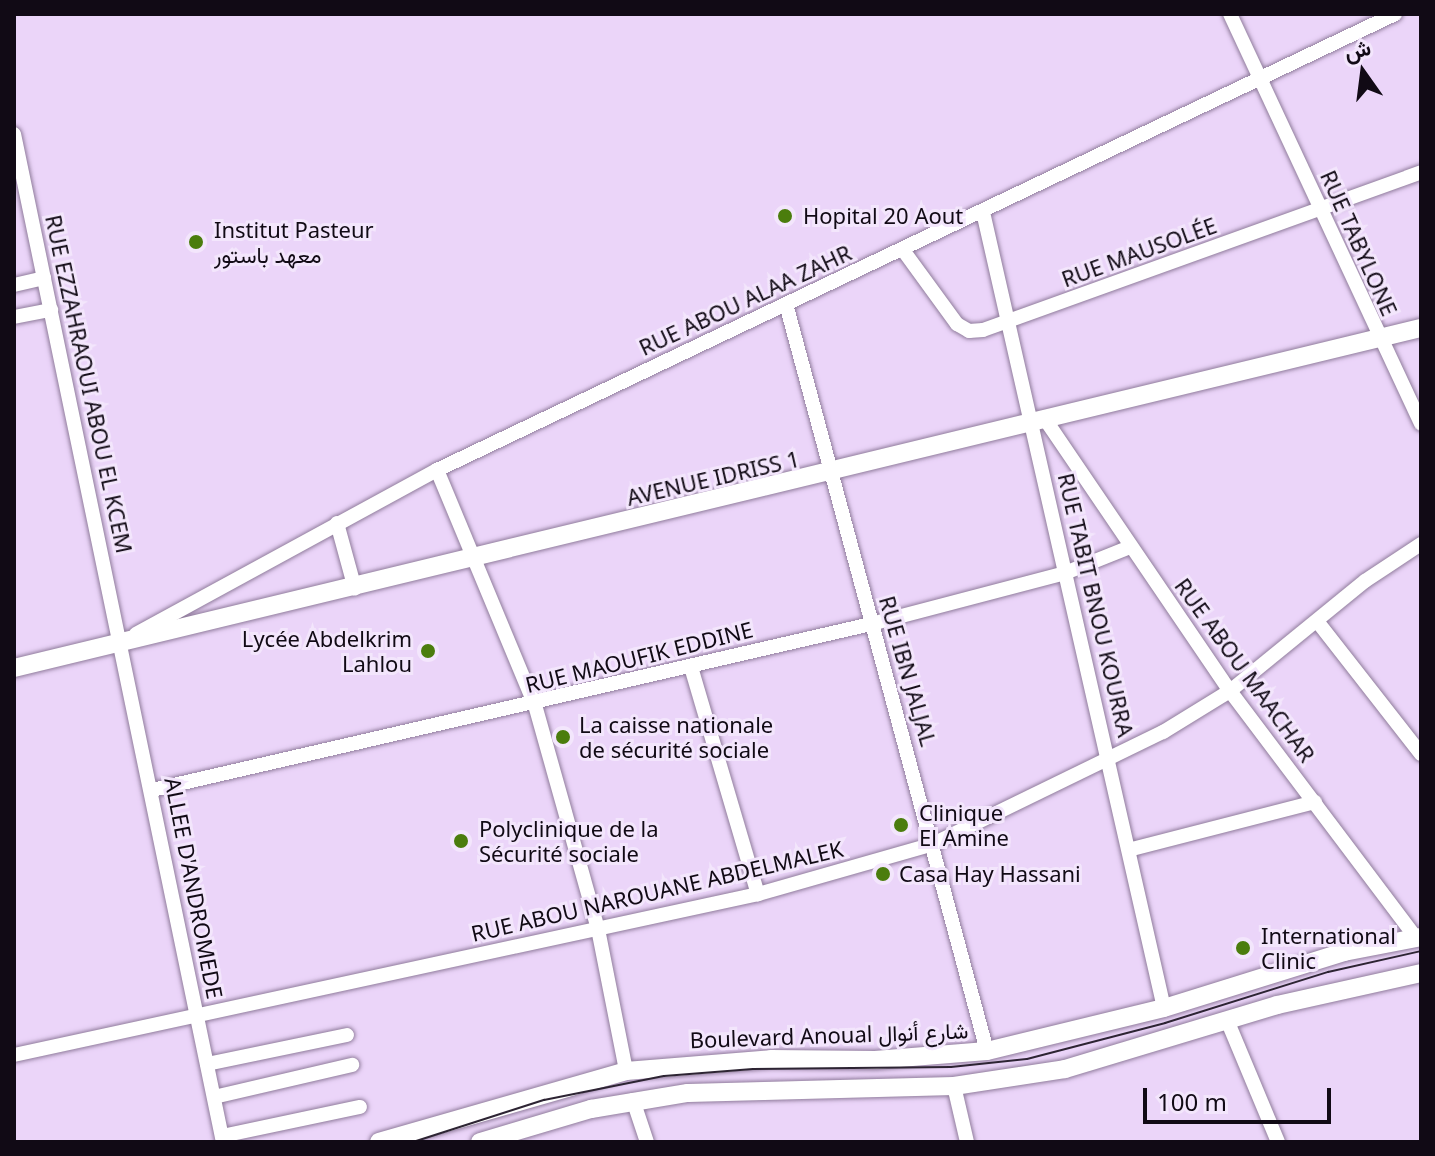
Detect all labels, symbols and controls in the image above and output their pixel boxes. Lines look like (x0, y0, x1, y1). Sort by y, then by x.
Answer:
text: ش (1341, 31, 1374, 66)
north arrow (1323, 32, 1403, 112)
street label: RUE TABYLONE (1315, 166, 1403, 320)
place label: Hopital 20 Aout (803, 203, 963, 229)
marker: Hopital 20 Aout (774, 205, 796, 227)
street label: RUE EZZAHRAOUI ABOU EL KCEM (40, 212, 138, 556)
street label: RUE MAUSOLÉE (1058, 212, 1220, 292)
place label: Institut Pasteur معهد باستور (214, 216, 374, 268)
marker: Institut Pasteur معهد باستور (185, 231, 207, 253)
street label: RUE ABOU ALAA ZAHR (635, 239, 855, 361)
street label: AVENUE IDRISS 1 (624, 445, 802, 511)
street label: RUE TABIT BNOU KOURRA (1053, 470, 1139, 740)
street label: RUE ABOU MAACHAR (1169, 573, 1321, 767)
street label: RUE IBN JALJAL (874, 593, 942, 749)
street label: RUE MAOUFIK EDDINE (523, 616, 755, 698)
place label: Lycée Abdelkrim Lahlou (242, 625, 412, 676)
marker: Lycée Abdelkrim Lahlou (419, 642, 437, 660)
place label: La caisse nationale de sécurité sociale (579, 711, 773, 762)
marker: La caisse nationale de sécurité sociale (554, 728, 572, 746)
street label: ALLEE D'ANDROMEDE (160, 775, 228, 1001)
place label: Clinique El Amine (919, 799, 1009, 850)
marker: Clinique El Amine (890, 814, 912, 836)
place label: Polyclinique de la Sécurité sociale (479, 815, 659, 866)
marker: Polyclinique de la Sécurité sociale (450, 830, 472, 852)
street label: RUE ABOU NAROUANE ABDELMALEK (468, 835, 846, 947)
place label: Casa Hay Hassani (899, 861, 1081, 887)
marker: Casa Hay Hassani (874, 865, 892, 883)
place label: International Clinic (1261, 922, 1396, 974)
marker: International Clinic (1232, 937, 1254, 959)
street label: Boulevard Anoual شارع أنوال (689, 1017, 969, 1053)
scale bar (1147, 1072, 1335, 1122)
text: 100 m (1157, 1085, 1227, 1118)

